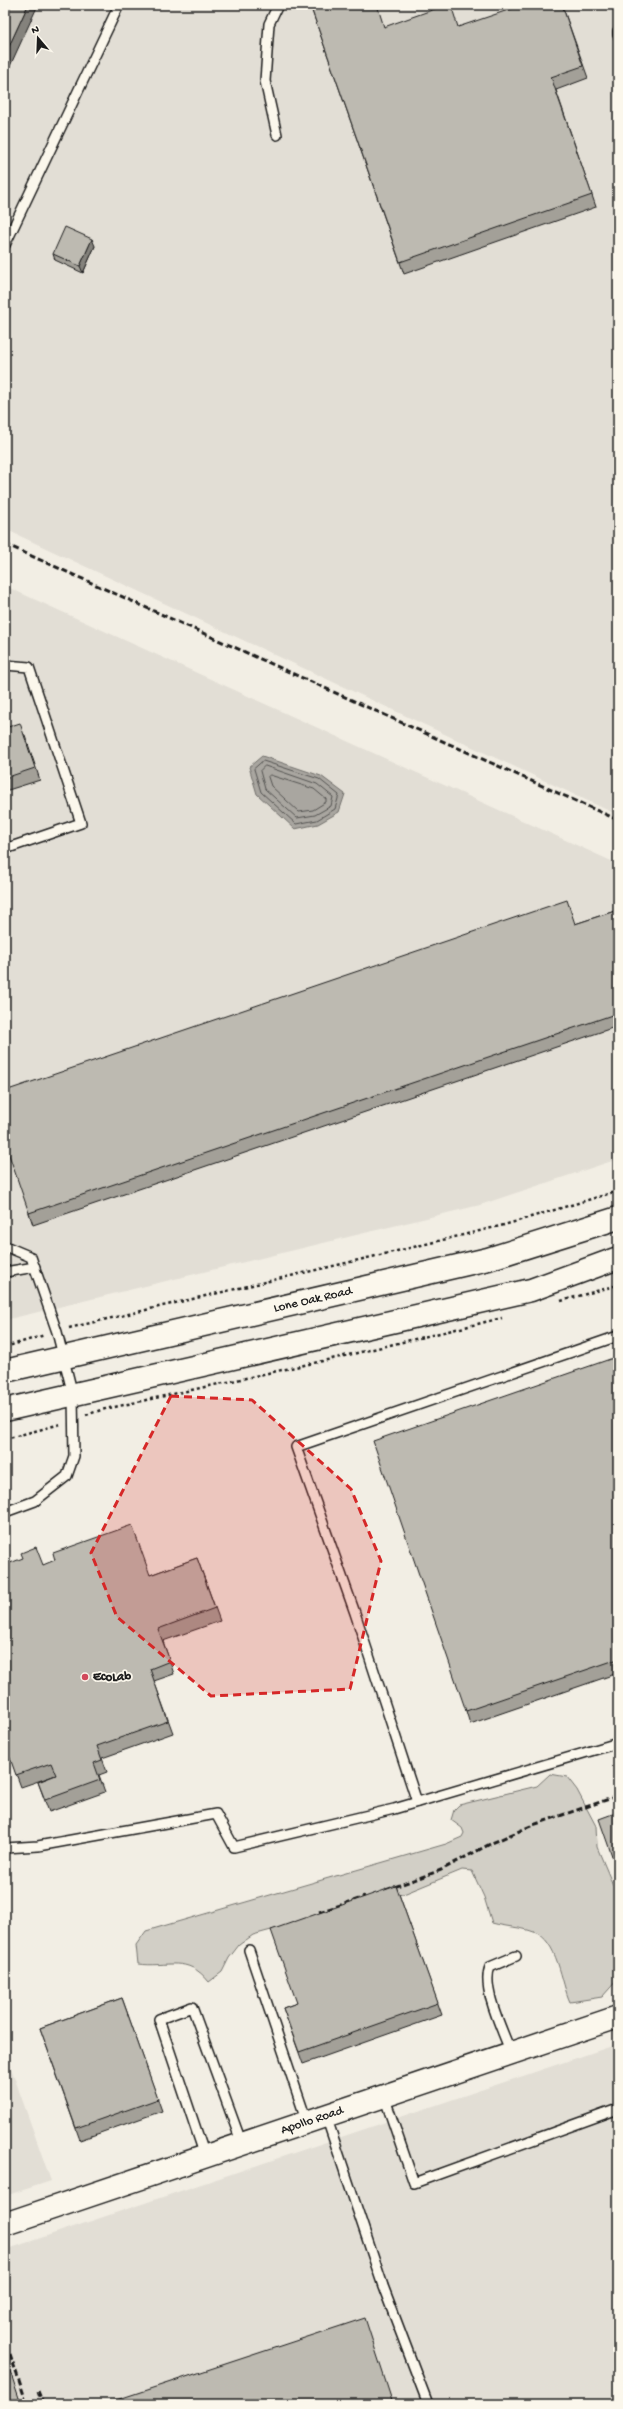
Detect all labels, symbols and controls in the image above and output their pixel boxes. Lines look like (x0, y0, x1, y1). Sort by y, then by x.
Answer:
north arrow (18, 18, 58, 58)
text: N (30, 24, 41, 37)
street label: Lone Oak Road (272, 1283, 355, 1316)
place label: EcoLab (93, 1670, 131, 1685)
marker: EcoLab (80, 1672, 90, 1682)
street label: Apollo Road (279, 2102, 346, 2138)

